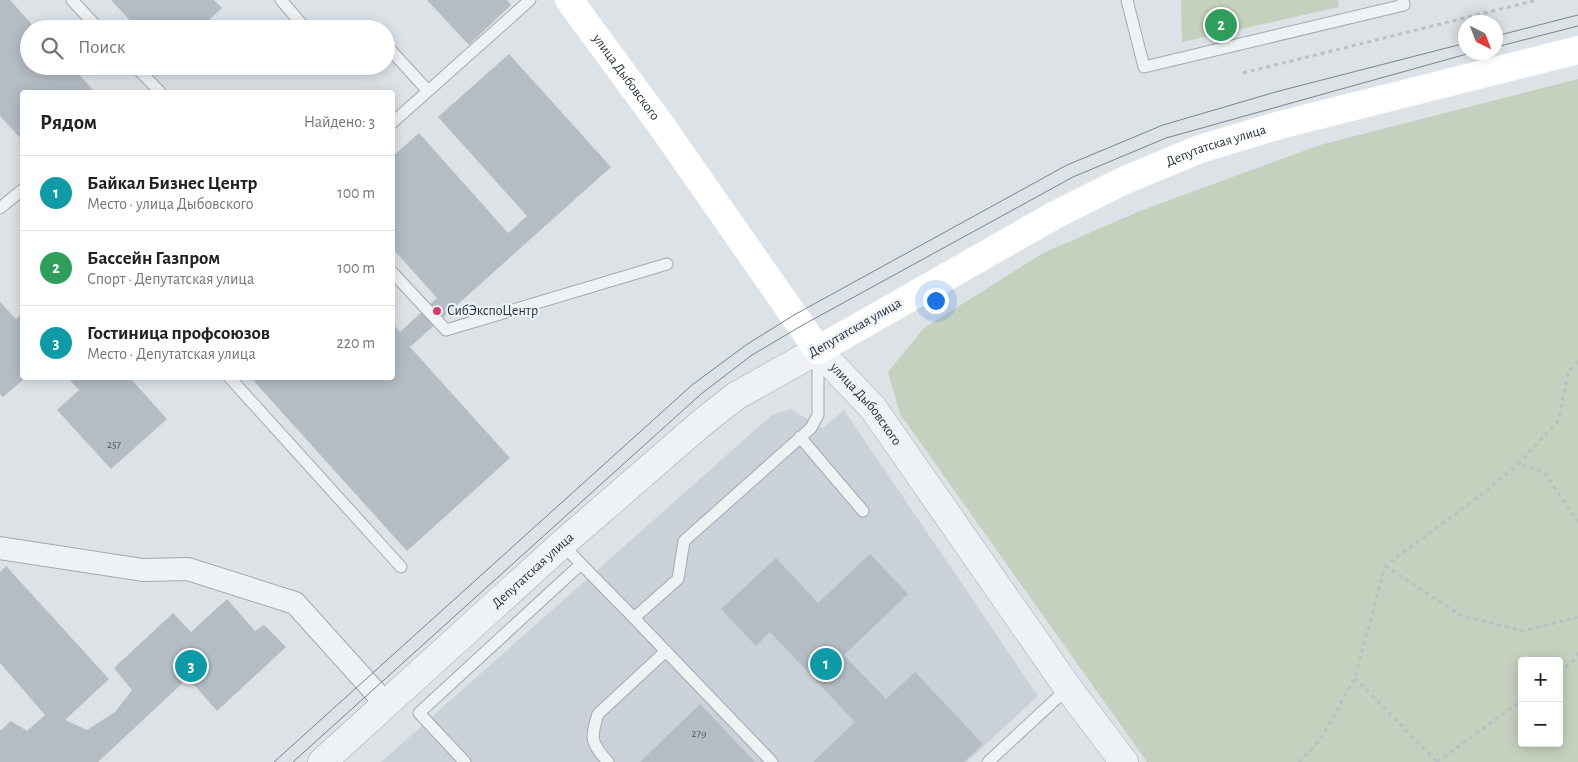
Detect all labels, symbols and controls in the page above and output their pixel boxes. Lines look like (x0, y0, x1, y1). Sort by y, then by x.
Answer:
pin: 2 (1205, 6, 1237, 44)
north arrow (1458, 15, 1503, 60)
search box (20, 20, 395, 75)
street label: улица Дыбовского (589, 31, 662, 123)
icon: search (38, 34, 66, 62)
text: Поиск (78, 38, 125, 57)
text: Рядом (40, 112, 97, 133)
text: Найдено: 3 (304, 114, 375, 130)
street label: Депутатская улица (1164, 122, 1268, 169)
text: Байкал Бизнес Центр (87, 174, 258, 193)
text: 1 (53, 185, 59, 201)
text: 100 m (337, 185, 375, 201)
text: Место · улица Дыбовского (87, 196, 253, 212)
text: Бассейн Газпром (87, 249, 220, 268)
text: 2 (52, 260, 60, 276)
text: 100 m (337, 260, 375, 276)
text: Спорт · Депутатская улица (87, 271, 254, 287)
your location (923, 288, 949, 314)
street label: Депутатская улица (806, 295, 904, 360)
place label: СибЭкспоЦентр (447, 304, 538, 318)
marker: СибЭкспоЦентр (431, 305, 443, 317)
text: Гостиница профсоюзов (87, 324, 270, 343)
text: 3 (53, 335, 59, 351)
text: 220 m (337, 335, 375, 351)
text: Место · Депутатская улица (87, 346, 256, 362)
street label: улица Дыбовского (827, 360, 904, 448)
house number: 257 (107, 439, 122, 450)
street label: Депутатская улица (489, 530, 577, 611)
pin: 1 (810, 645, 842, 683)
pin: 3 (175, 647, 207, 685)
map controls (1518, 657, 1563, 747)
button: + (1518, 657, 1563, 702)
button: − (1518, 702, 1563, 747)
house number: 279 (692, 728, 706, 739)

